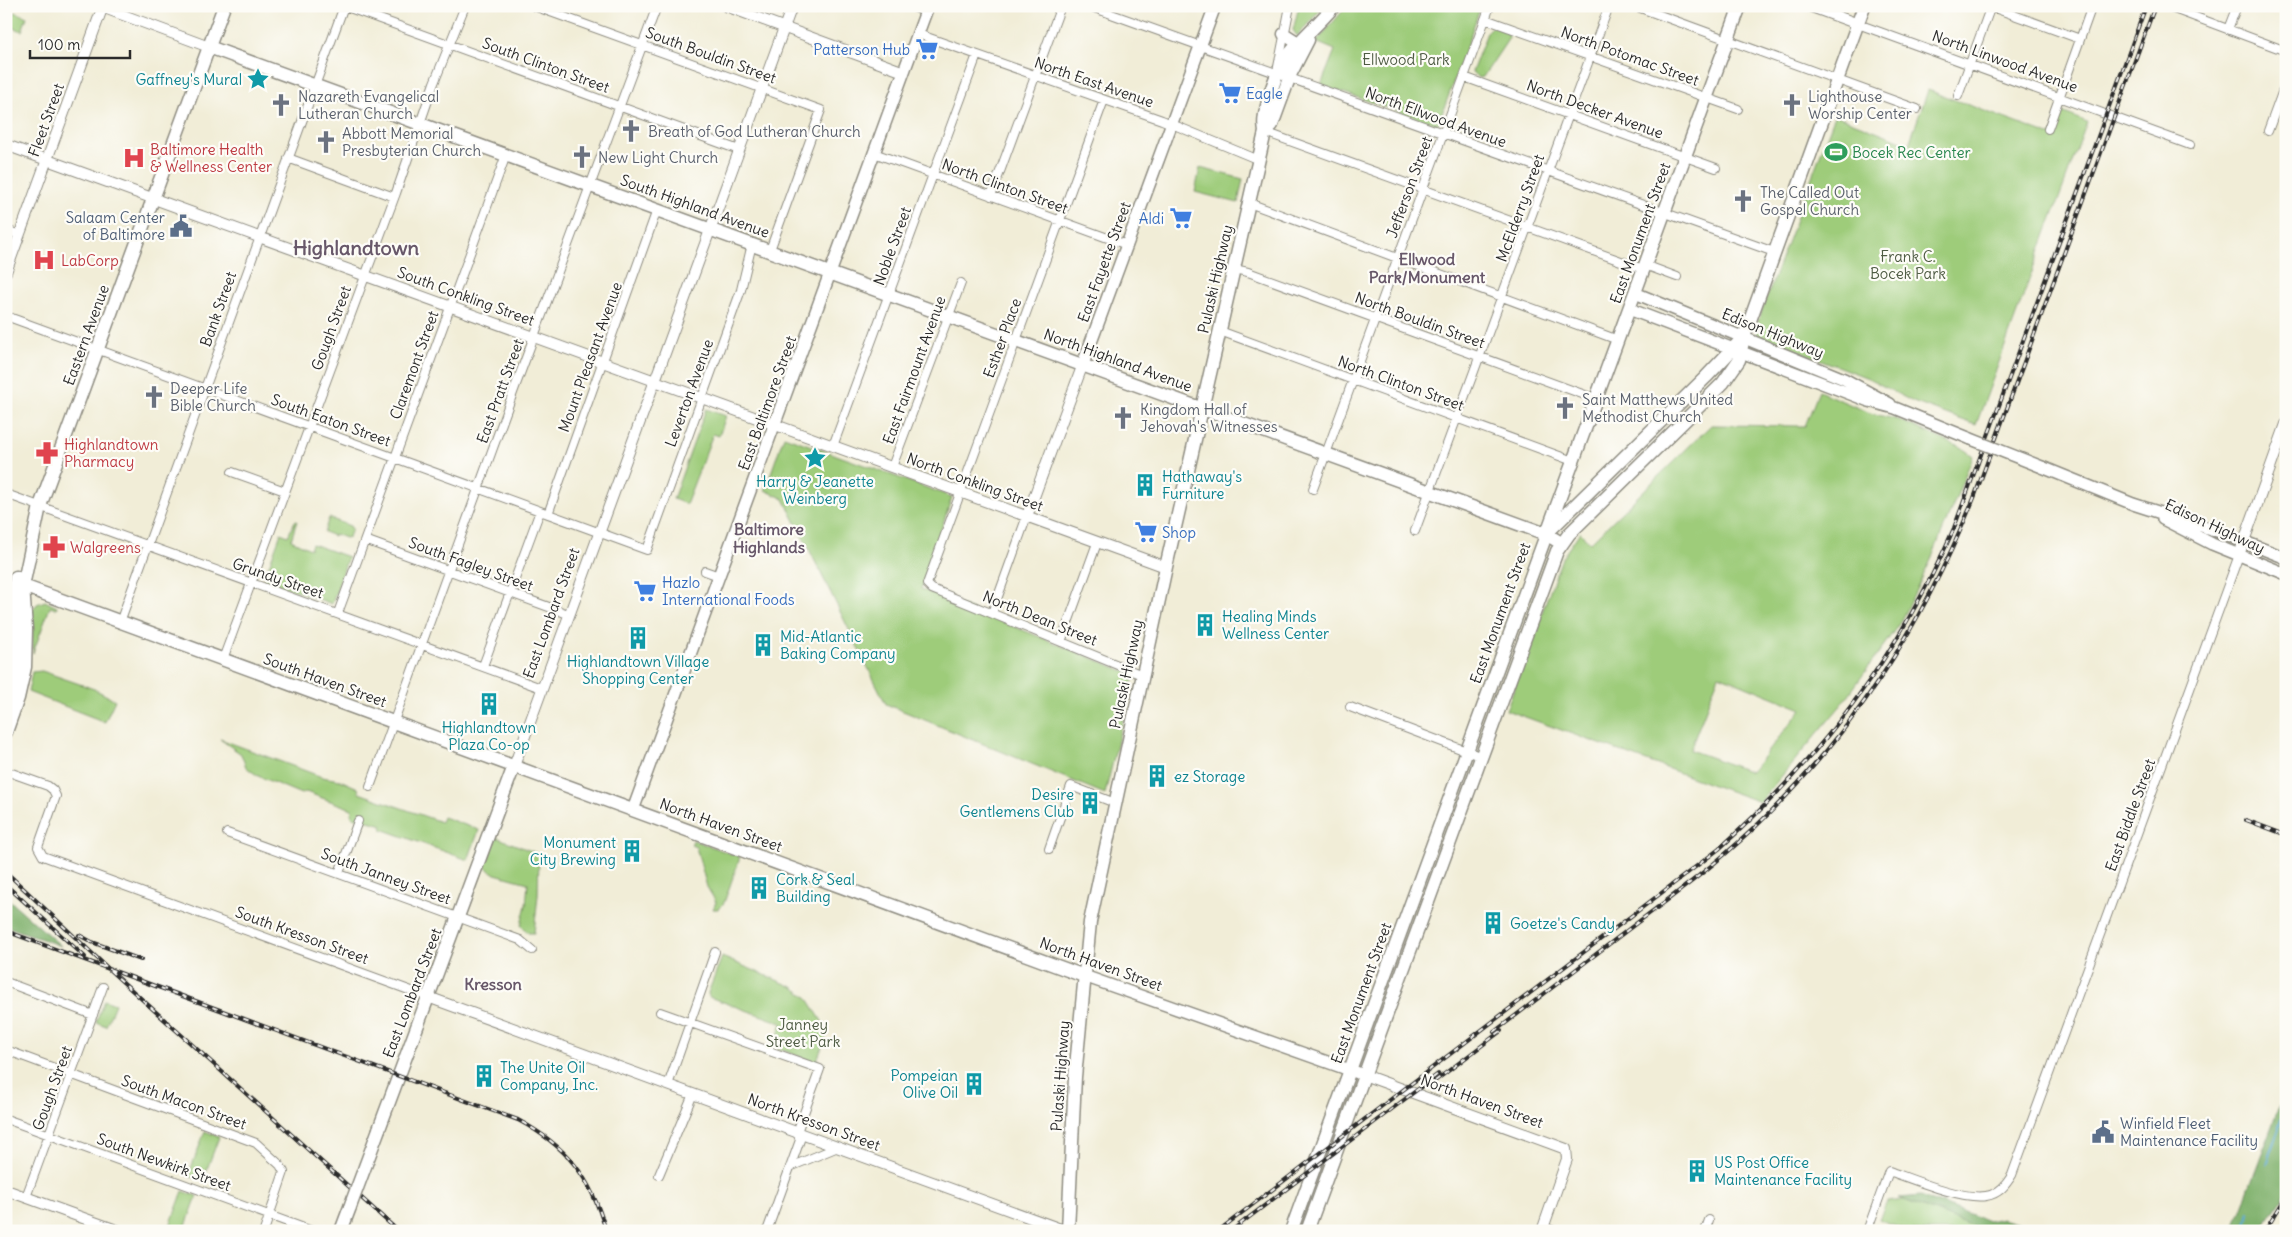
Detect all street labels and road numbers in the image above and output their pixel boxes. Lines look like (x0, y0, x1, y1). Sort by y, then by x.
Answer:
street label: North Potomac Street (1558, 22, 1702, 90)
street label: South Bouldin Street (643, 23, 779, 87)
street label: North Linwood Avenue (1930, 26, 2080, 96)
street label: South Clinton Street (480, 33, 612, 97)
street label: North East Avenue (1032, 53, 1156, 111)
street label: North Decker Avenue (1524, 75, 1666, 143)
street label: Fleet Street (24, 81, 68, 159)
street label: North Ellwood Avenue (1363, 83, 1509, 151)
street label: Jefferson Street (1382, 134, 1436, 240)
street label: McElderry Street (1492, 152, 1548, 264)
street label: North Clinton Street (939, 154, 1071, 218)
street label: East Monument Street (1606, 160, 1674, 306)
street label: South Highland Avenue (618, 170, 772, 242)
street label: East Fayette Street (1073, 199, 1135, 325)
street label: Noble Street (869, 204, 915, 288)
street label: Pulaski Highway (1193, 223, 1237, 335)
street label: South Conkling Street (395, 262, 537, 330)
street label: Bank Street (196, 269, 240, 349)
street label: Mount Pleasant Avenue (554, 279, 626, 435)
street label: Eastern Avenue (59, 282, 113, 388)
street label: Gough Street (307, 283, 355, 373)
street label: North Bouldin Street (1352, 288, 1488, 352)
street label: East Fairmount Avenue (878, 293, 950, 447)
street label: Esther Place (979, 296, 1025, 380)
street label: Edison Highway (1719, 304, 1827, 362)
street label: Claremont Street (386, 308, 442, 422)
street label: North Highland Avenue (1041, 324, 1195, 396)
street label: East Baltimore Street (734, 333, 800, 473)
street label: East Pratt Street (472, 336, 528, 446)
street label: Leverton Avenue (661, 337, 717, 449)
street label: North Clinton Street (1335, 351, 1467, 415)
street label: South Eaton Street (269, 390, 393, 450)
street label: North Conkling Street (904, 448, 1046, 516)
street label: Edison Highway (2162, 495, 2268, 557)
street label: South Fagley Street (406, 533, 536, 595)
street label: East Monument Street (1466, 540, 1534, 686)
street label: East Lombard Street (519, 545, 583, 681)
street label: Grundy Street (230, 553, 326, 603)
street label: North Dean Street (980, 586, 1100, 650)
street label: Pulaski Highway (1105, 618, 1147, 730)
street label: South Haven Street (261, 649, 389, 711)
street label: East Biddle Street (2101, 756, 2159, 874)
street label: North Haven Street (657, 794, 785, 856)
street label: South Janney Street (319, 844, 453, 908)
street label: South Kresson Street (233, 902, 371, 968)
street label: East Monument Street (1327, 920, 1395, 1066)
street label: East Lombard Street (379, 925, 445, 1061)
street label: North Haven Street (1037, 933, 1165, 995)
street label: Pulaski Highway (1047, 1020, 1073, 1132)
street label: Gough Street (28, 1043, 76, 1133)
street label: North Haven Street (1418, 1070, 1546, 1132)
street label: South Macon Street (119, 1071, 249, 1133)
street label: North Kresson Street (745, 1089, 883, 1155)
street label: South Newkirk Street (94, 1129, 234, 1195)

